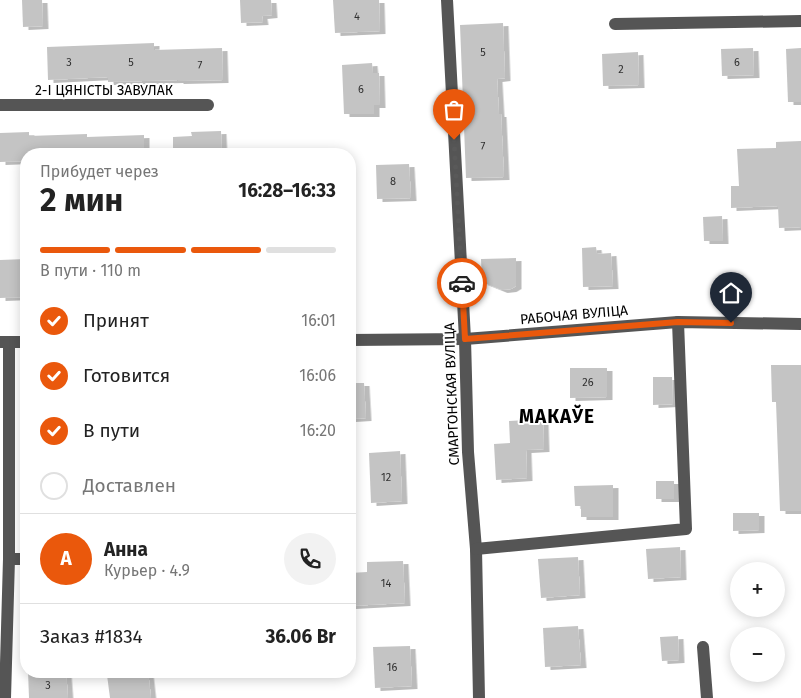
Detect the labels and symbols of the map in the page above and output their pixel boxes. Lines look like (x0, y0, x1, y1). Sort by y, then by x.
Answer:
house number: 4 (354, 10, 360, 23)
house number: 5 (480, 46, 486, 59)
house number: 3 (66, 56, 72, 69)
house number: 5 (128, 56, 134, 69)
house number: 6 (734, 56, 740, 69)
house number: 7 (198, 59, 203, 72)
house number: 2 (618, 63, 624, 76)
street label: 2-І ЦЯНІСТЫ ЗАВУЛАК (35, 82, 174, 99)
house number: 6 (358, 83, 364, 96)
pin (433, 89, 475, 140)
house number: 7 (481, 140, 486, 153)
house number: 8 (390, 175, 396, 188)
courier (437, 258, 487, 308)
pin (710, 272, 752, 323)
street label: РАБОЧАЯ ВУЛІЦА (519, 302, 629, 328)
street label: СМАРГОНСКАЯ ВУЛІЦА (441, 322, 463, 466)
house number: 26 (582, 376, 594, 389)
district label: МАКАЎЕ (519, 404, 595, 428)
house number: 12 (381, 471, 391, 484)
house number: 14 (381, 577, 391, 590)
house number: 16 (387, 661, 397, 674)
house number: 3 (45, 679, 51, 692)

